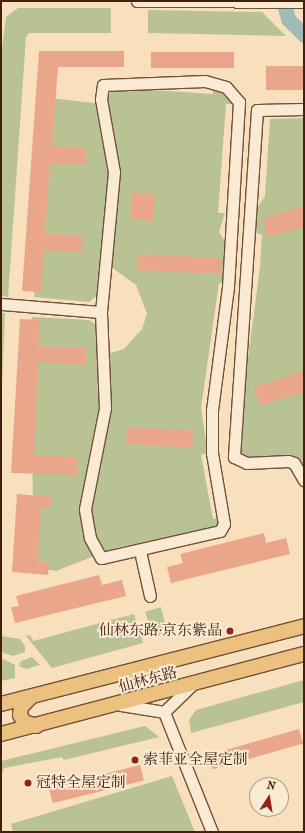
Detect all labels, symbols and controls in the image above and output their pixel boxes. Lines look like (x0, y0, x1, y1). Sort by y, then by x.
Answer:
place label: 仙林东路·京东紫晶 (99, 622, 222, 640)
marker: 仙林东路·京东紫晶 (225, 626, 235, 636)
street label: 仙林东路 (117, 664, 179, 696)
place label: 索菲亚全屋定制 (143, 751, 248, 769)
marker: 索菲亚全屋定制 (130, 755, 140, 765)
place label: 冠特全屋定制 (36, 774, 126, 792)
north arrow (249, 777, 289, 817)
marker: 冠特全屋定制 (23, 778, 33, 788)
text: N (266, 779, 277, 793)

